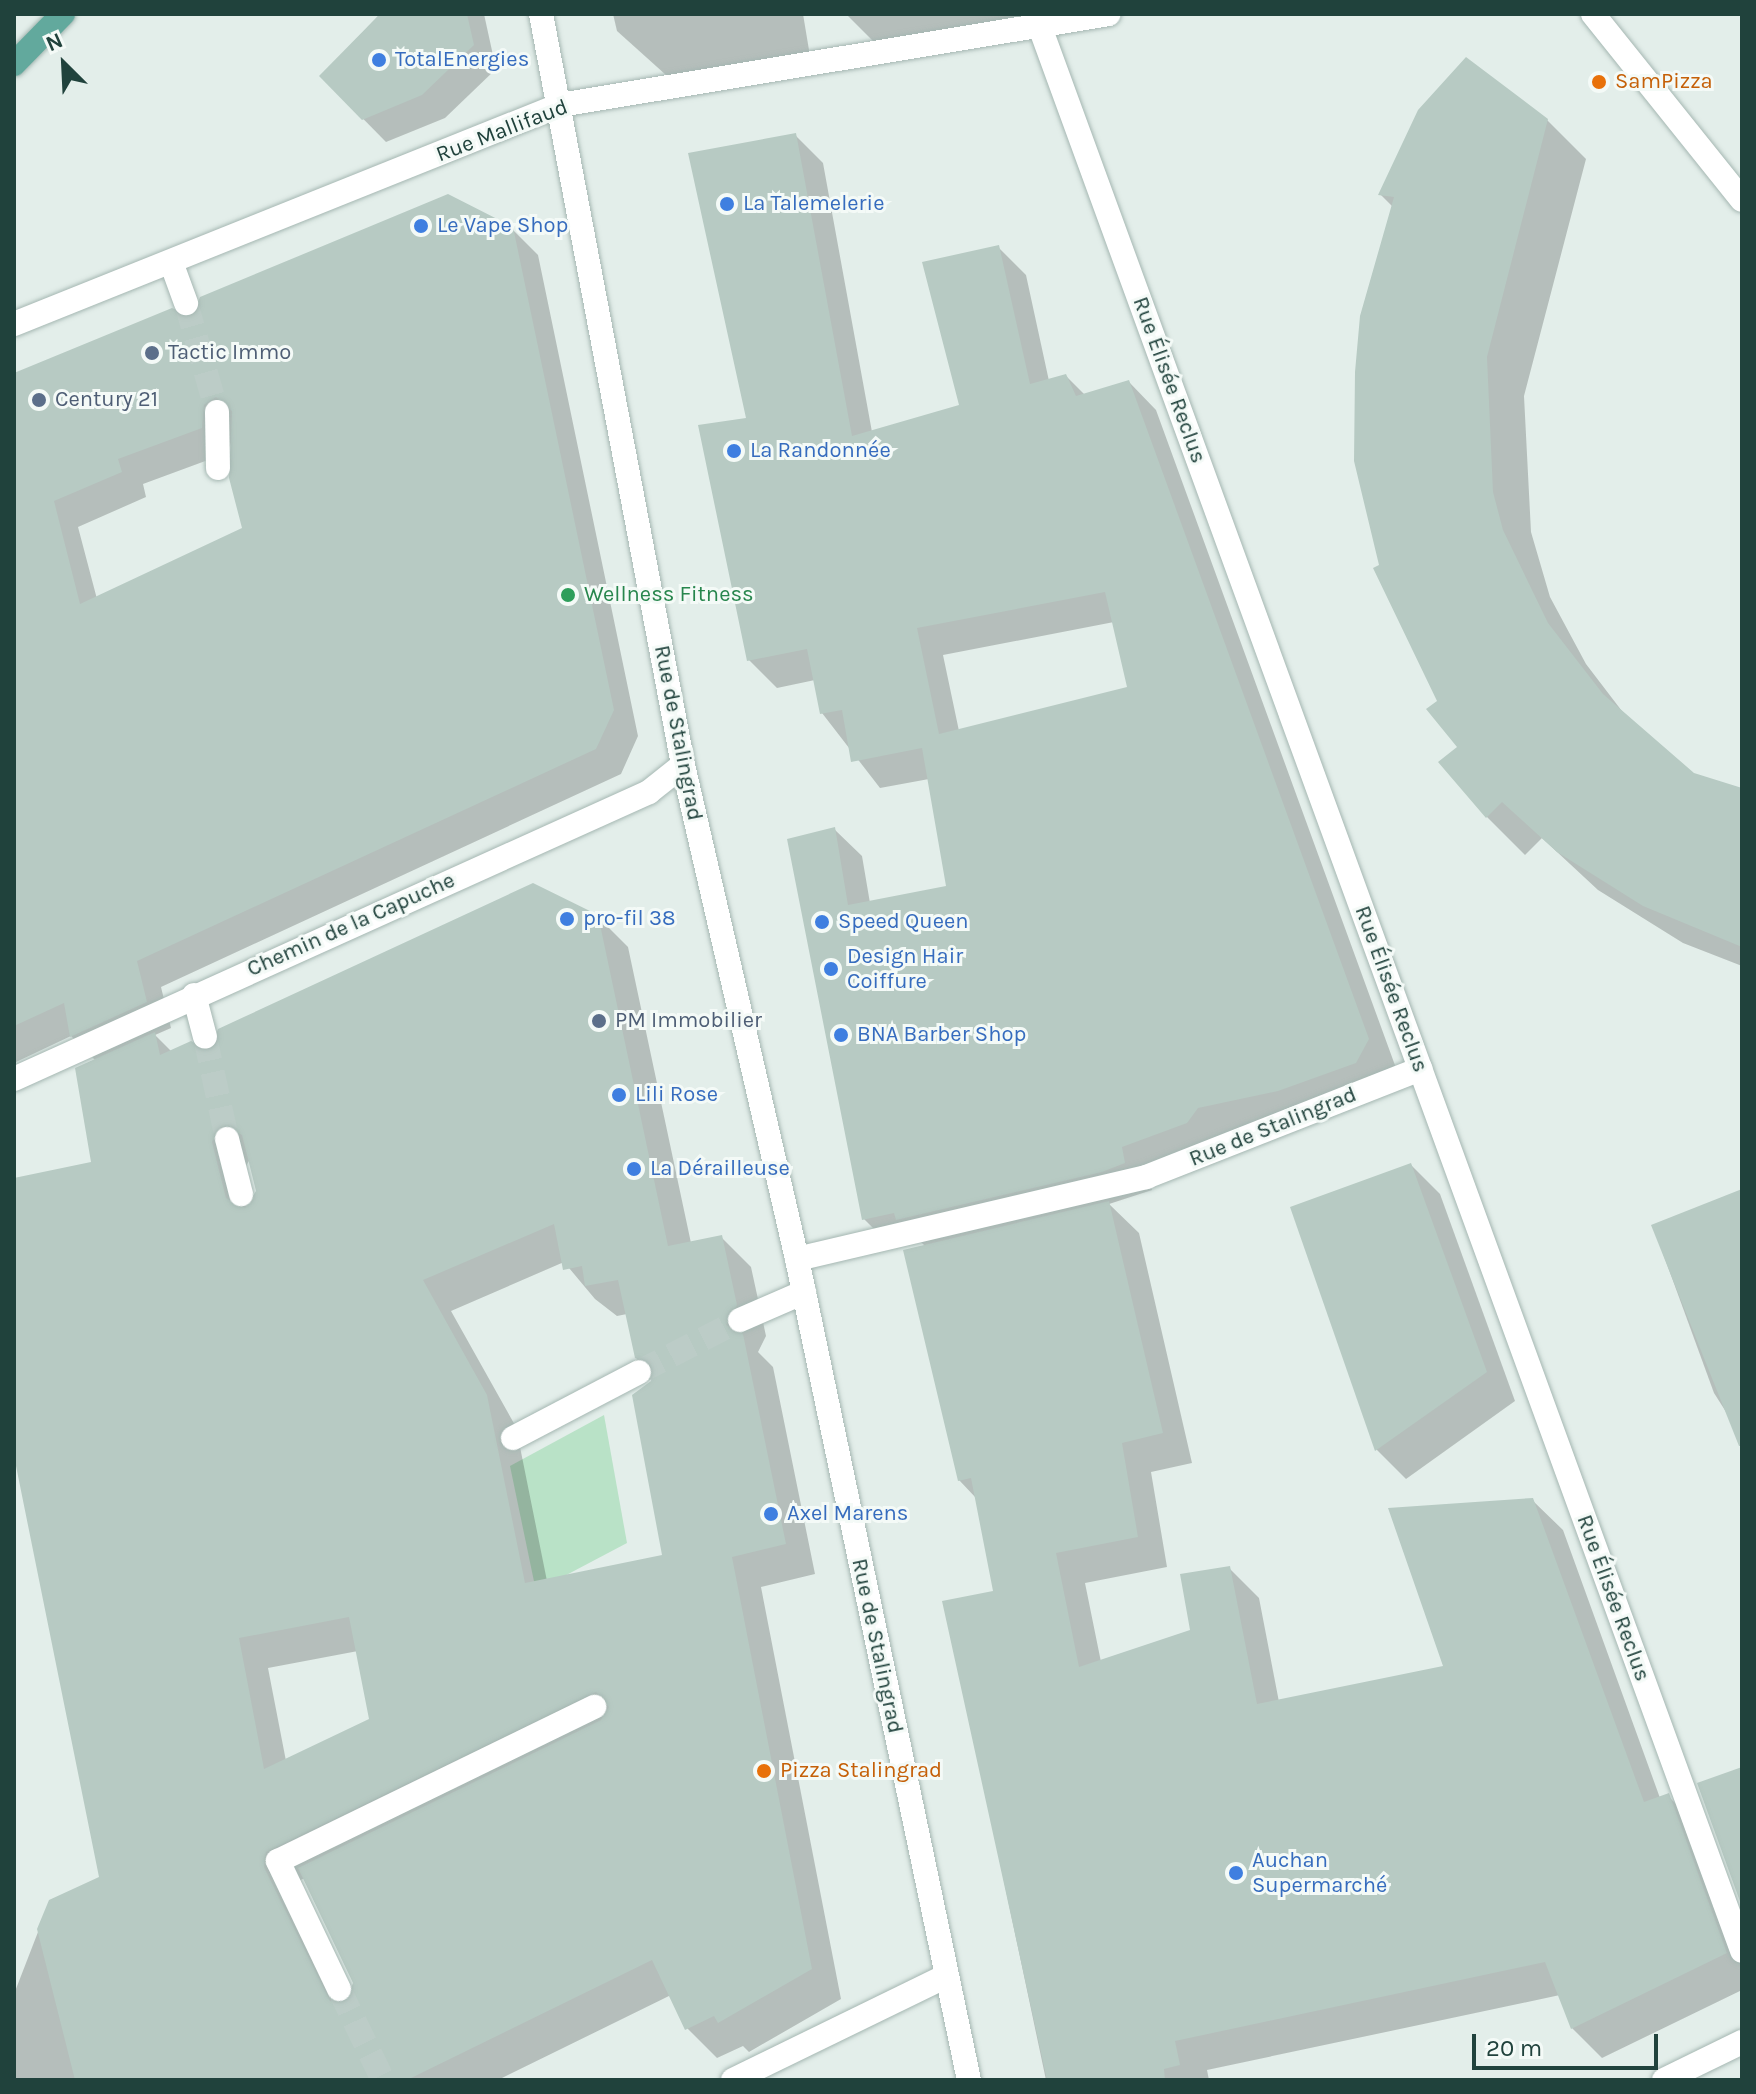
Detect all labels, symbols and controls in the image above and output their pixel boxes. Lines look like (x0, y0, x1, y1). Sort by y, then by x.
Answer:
north arrow (24, 24, 104, 104)
text: N (42, 27, 67, 57)
place label: TotalEnergies (395, 47, 529, 73)
marker: TotalEnergies (370, 51, 388, 69)
place label: SamPizza (1615, 69, 1713, 95)
marker: SamPizza (1590, 73, 1608, 91)
street label: Rue Mallifaud (432, 94, 572, 168)
place label: La Talemelerie (743, 191, 884, 217)
marker: La Talemelerie (718, 195, 736, 213)
place label: Le Vape Shop (437, 213, 568, 239)
marker: Le Vape Shop (412, 217, 430, 235)
street label: Rue Élisée Reclus (1127, 293, 1211, 467)
place label: Tactic Immo (168, 340, 291, 366)
marker: Tactic Immo (143, 344, 161, 362)
place label: Century 21 (55, 387, 158, 413)
marker: Century 21 (30, 391, 48, 409)
place label: La Randonnée (750, 438, 891, 464)
marker: La Randonnée (725, 442, 743, 460)
place label: Wellness Fitness (584, 582, 754, 608)
marker: Wellness Fitness (559, 586, 577, 604)
street label: Rue de Stalingrad (648, 643, 708, 823)
street label: Chemin de la Capuche (243, 867, 459, 983)
street label: Rue Élisée Reclus (1349, 902, 1433, 1076)
place label: pro-fil 38 (583, 906, 675, 932)
place label: Speed Queen (838, 909, 969, 935)
marker: pro-fil 38 (558, 910, 576, 928)
marker: Speed Queen (813, 913, 831, 931)
place label: Design Hair Coiffure (847, 943, 963, 994)
marker: Design Hair Coiffure (822, 960, 840, 978)
place label: PM Immobilier (615, 1008, 762, 1034)
marker: PM Immobilier (590, 1012, 608, 1030)
place label: BNA Barber Shop (857, 1022, 1026, 1048)
marker: BNA Barber Shop (832, 1026, 850, 1044)
street label: Rue de Stalingrad (1186, 1081, 1360, 1173)
place label: Lili Rose (635, 1082, 718, 1108)
marker: Lili Rose (610, 1086, 628, 1104)
place label: La Dérailleuse (650, 1156, 790, 1182)
marker: La Dérailleuse (625, 1160, 643, 1178)
place label: Axel Marens (787, 1501, 908, 1527)
marker: Axel Marens (762, 1505, 780, 1523)
street label: Rue Élisée Reclus (1571, 1511, 1655, 1685)
street label: Rue de Stalingrad (846, 1556, 908, 1736)
place label: Pizza Stalingrad (780, 1758, 942, 1784)
marker: Pizza Stalingrad (755, 1762, 773, 1780)
place label: Auchan Supermarché (1252, 1847, 1387, 1898)
marker: Auchan Supermarché (1227, 1864, 1245, 1882)
scale bar (1476, 2018, 1662, 2068)
text: 20 m (1486, 2034, 1542, 2062)

